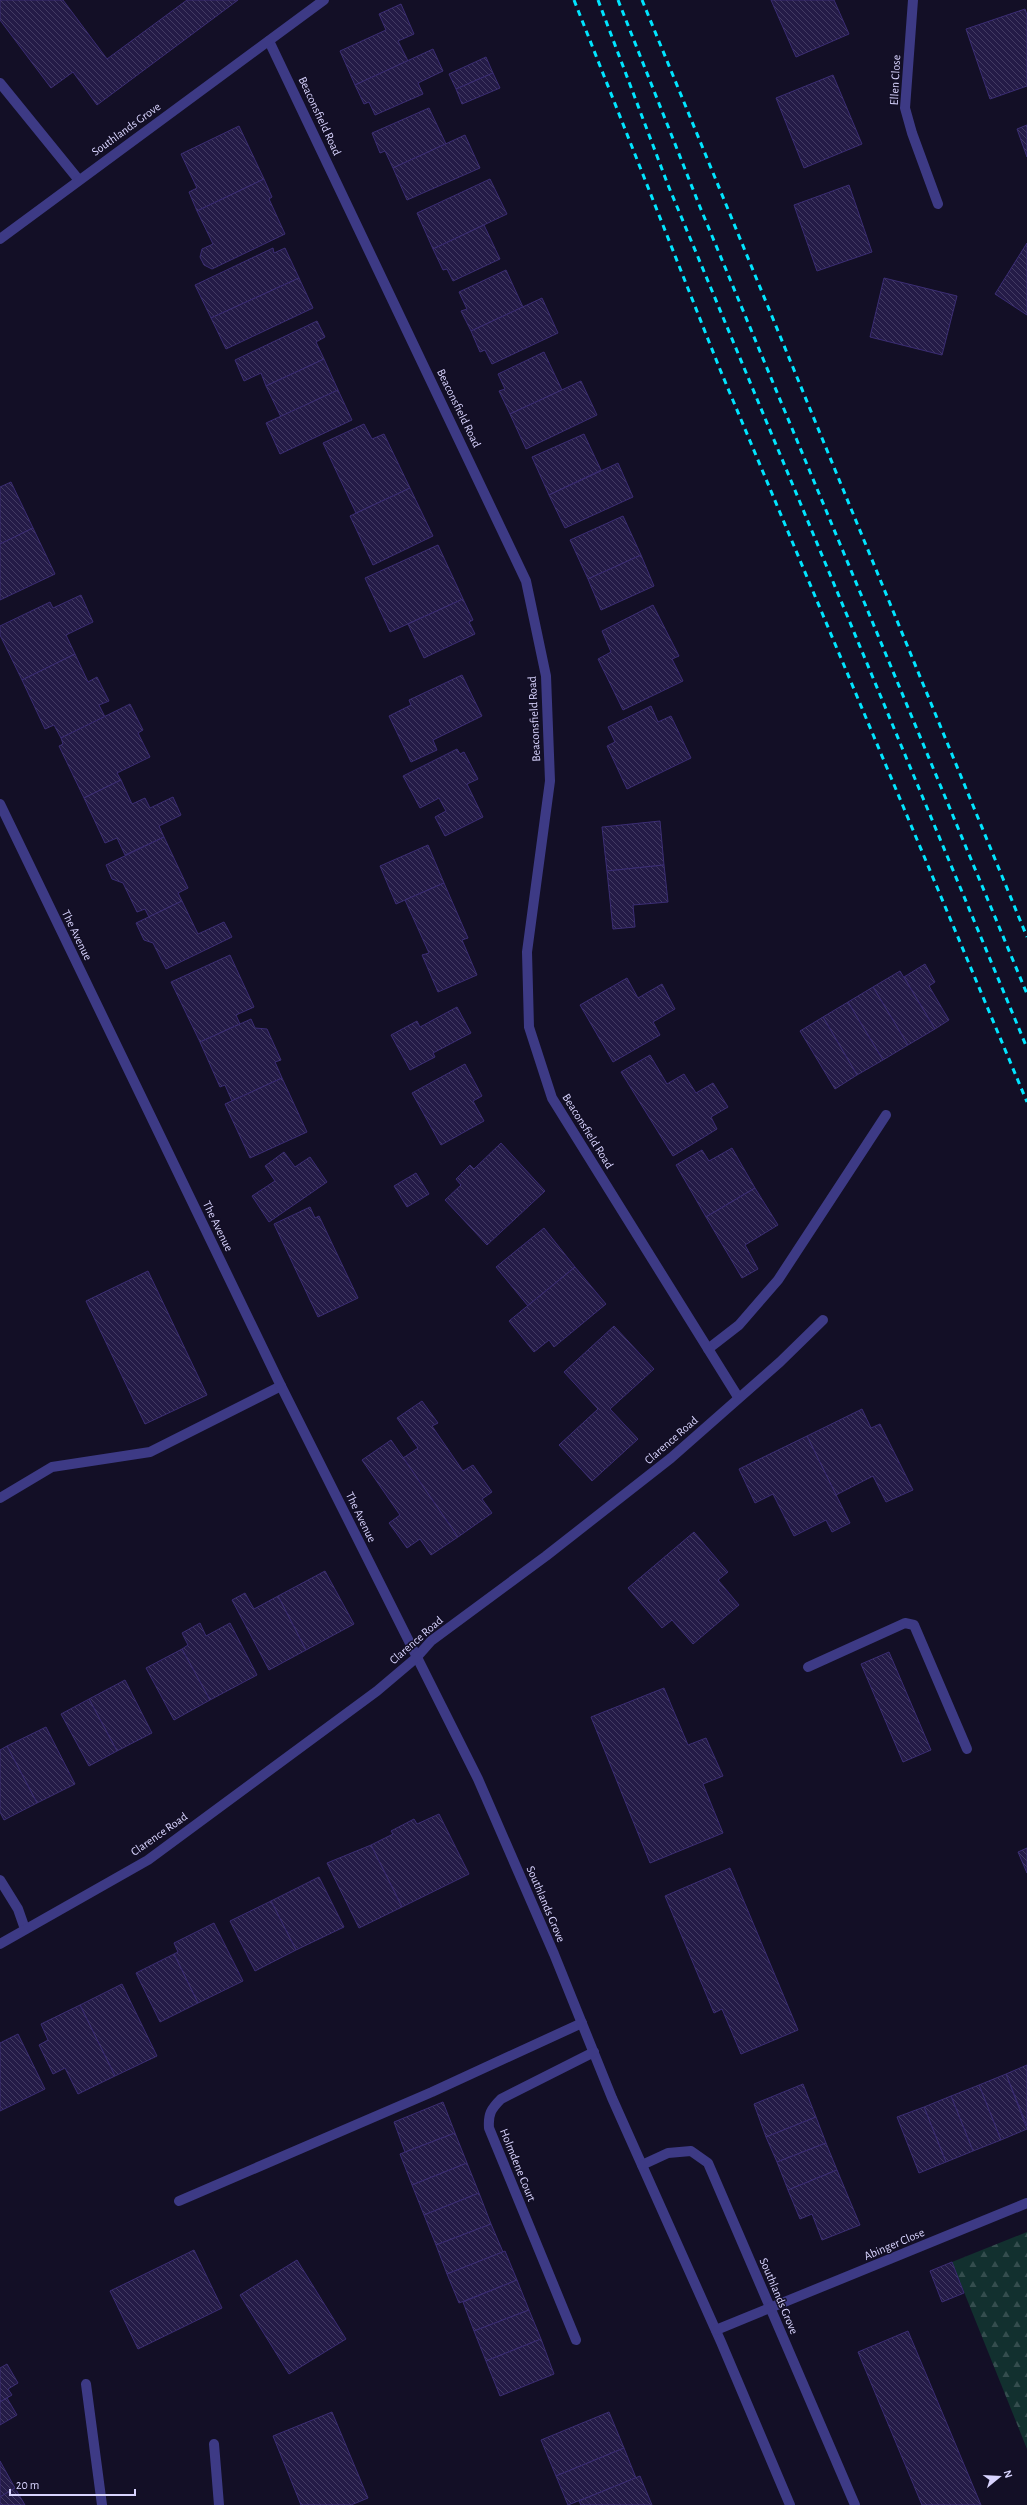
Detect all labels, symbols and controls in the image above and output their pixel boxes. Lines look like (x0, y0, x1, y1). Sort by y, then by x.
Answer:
street label: Ellen Close (888, 54, 902, 106)
street label: Beaconsfield Road (296, 75, 344, 157)
street label: Southlands Grove (89, 100, 163, 158)
street label: Beaconsfield Road (435, 367, 483, 449)
street label: Beaconsfield Road (526, 676, 542, 762)
street label: The Avenue (60, 908, 94, 962)
street label: Beaconsfield Road (560, 1092, 616, 1170)
street label: The Avenue (201, 1199, 235, 1253)
street label: Clarence Road (642, 1414, 700, 1466)
street label: The Avenue (344, 1490, 378, 1544)
street label: Clarence Road (387, 1614, 445, 1666)
street label: Clarence Road (128, 1810, 190, 1858)
street label: Southlands Grove (525, 1864, 567, 1944)
street label: Holmdene Court (498, 2127, 538, 2203)
street label: Abinger Close (862, 2226, 926, 2262)
street label: Southlands Grove (758, 2256, 800, 2336)
north arrow (979, 2457, 1019, 2497)
text: N (1002, 2469, 1014, 2479)
scale bar (10, 2471, 135, 2497)
text: 20 m (16, 2479, 39, 2491)

